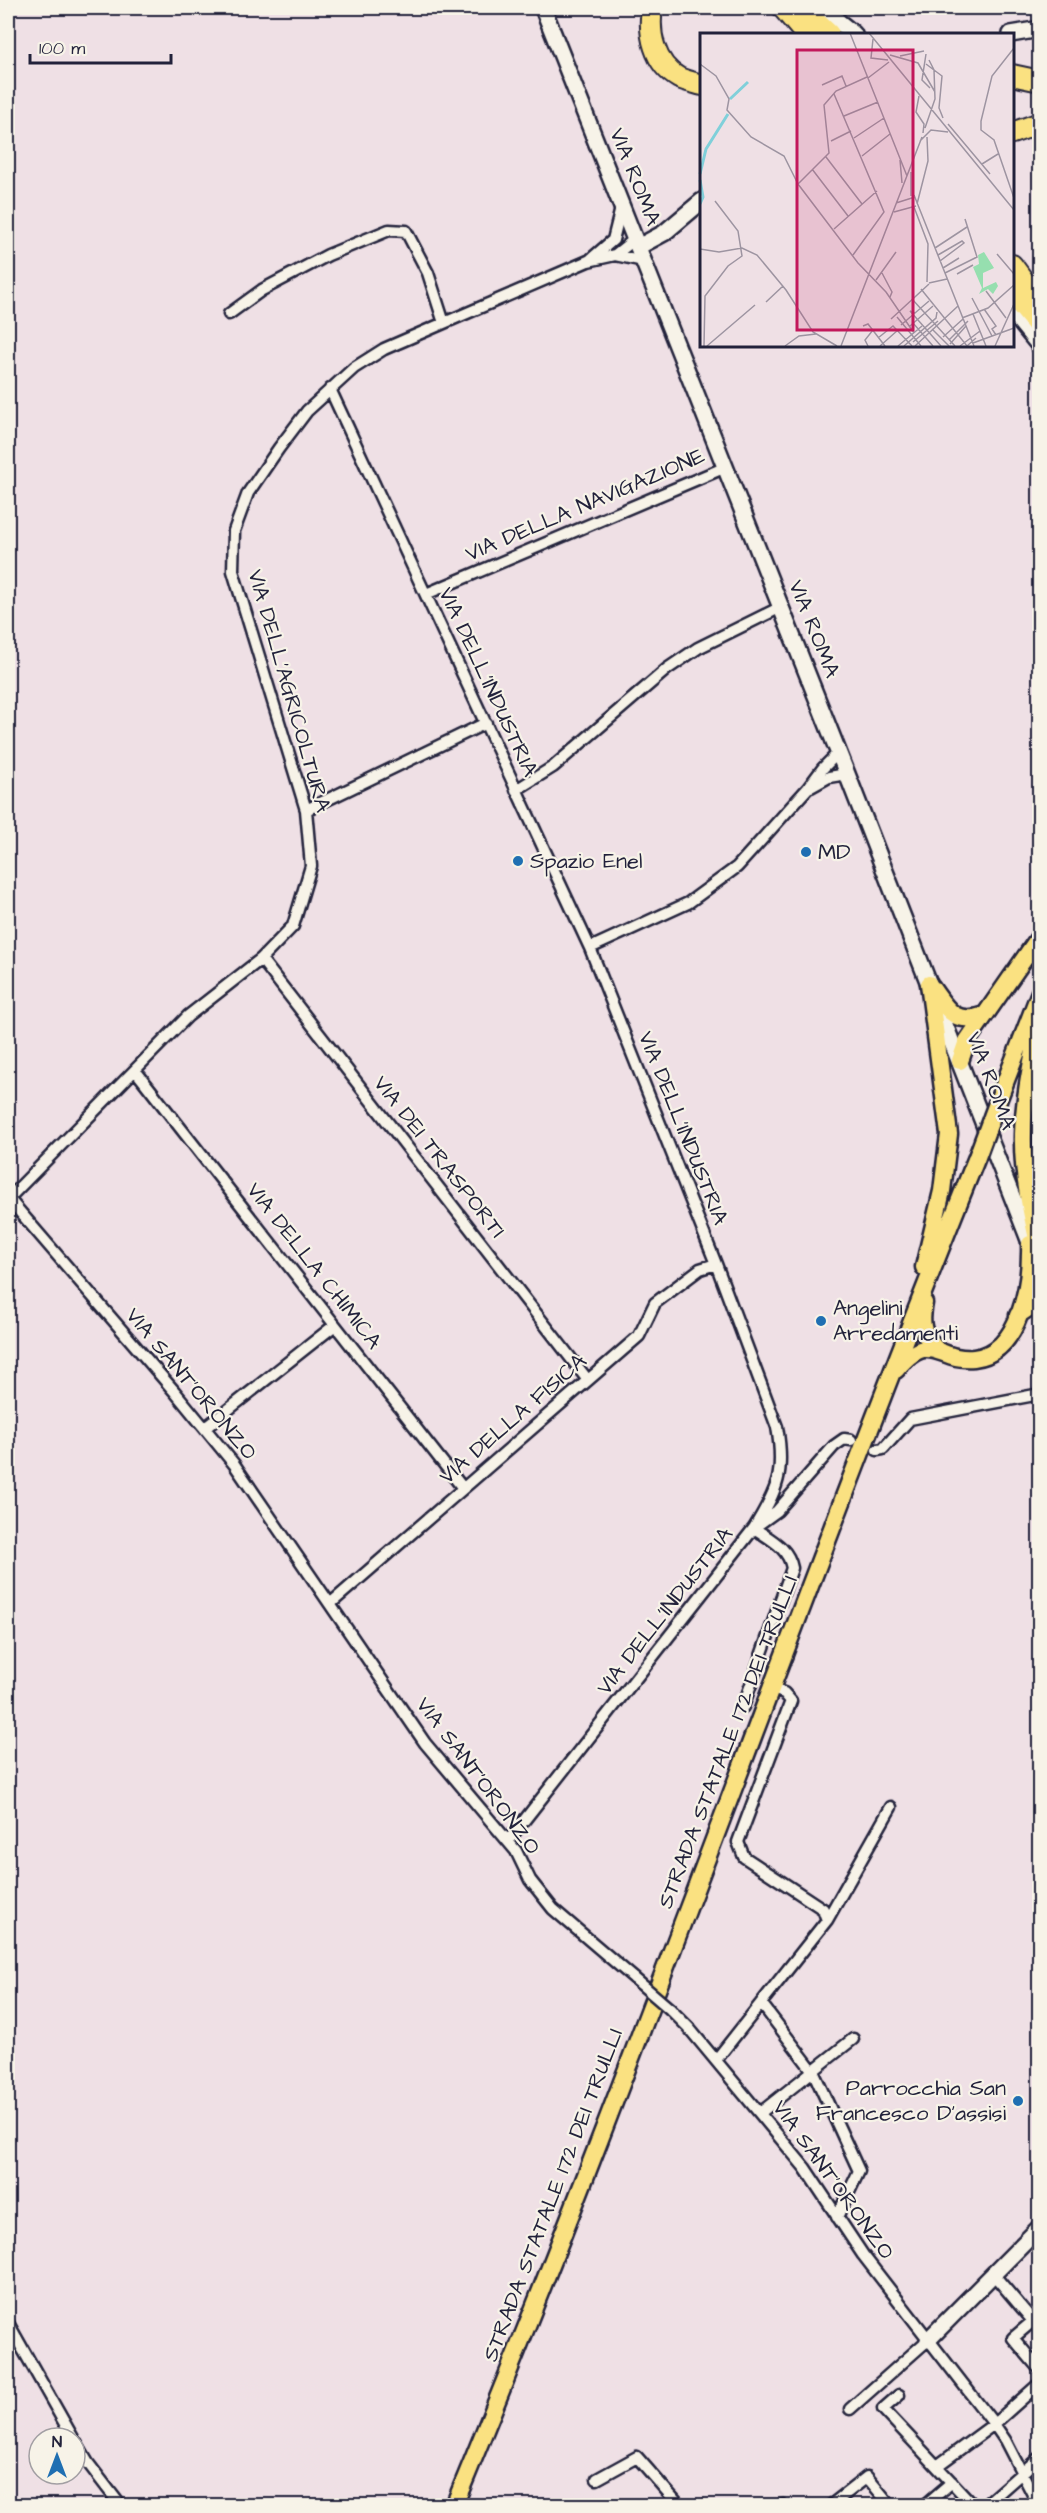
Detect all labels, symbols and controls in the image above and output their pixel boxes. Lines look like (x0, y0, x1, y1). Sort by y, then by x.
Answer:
scale bar (30, 27, 171, 65)
inset map (700, 33, 1014, 346)
text: 100 m (39, 36, 85, 61)
street label: VIA ROMA (601, 124, 669, 230)
street label: VIA DELLA NAVIGAZIONE (461, 440, 709, 570)
street label: VIA DELL'AGRICOLTURA (239, 566, 339, 816)
street label: VIA ROMA (780, 576, 848, 682)
street label: VIA DELL'INDUSTRIA (430, 582, 546, 782)
place label: MD (818, 837, 850, 868)
marker: MD (799, 845, 813, 859)
place label: Spazio Enel (530, 846, 642, 877)
marker: Spazio Enel (511, 854, 525, 868)
street label: VIA DELL'INDUSTRIA (630, 1027, 736, 1229)
street label: VIA ROMA (958, 1027, 1024, 1135)
street label: VIA DEI TRASPORTI (366, 1069, 512, 1245)
street label: VIA DELLA CHIMICA (239, 1176, 389, 1356)
place label: Angelini Arredamenti (833, 1293, 958, 1349)
street label: VIA SANT'ORONZO (118, 1301, 264, 1467)
marker: Angelini Arredamenti (814, 1314, 828, 1328)
street label: VIA DELLA FISICA (432, 1346, 594, 1492)
street label: VIA DELL'INDUSTRIA (589, 1520, 741, 1702)
street label: STRADA STATALE 172 DEI TRULLI (650, 1571, 806, 1913)
street label: VIA SANT'ORONZO (408, 1691, 548, 1862)
street label: STRADA STATALE 172 DEI TRULLI (475, 2024, 631, 2366)
place label: Parrocchia San Francesco D'assisi (816, 2073, 1006, 2129)
street label: VIA SANT'ORONZO (765, 2094, 902, 2266)
marker: Parrocchia San Francesco D'assisi (1011, 2094, 1025, 2108)
north arrow (27, 2426, 87, 2486)
text: N (52, 2431, 62, 2453)

